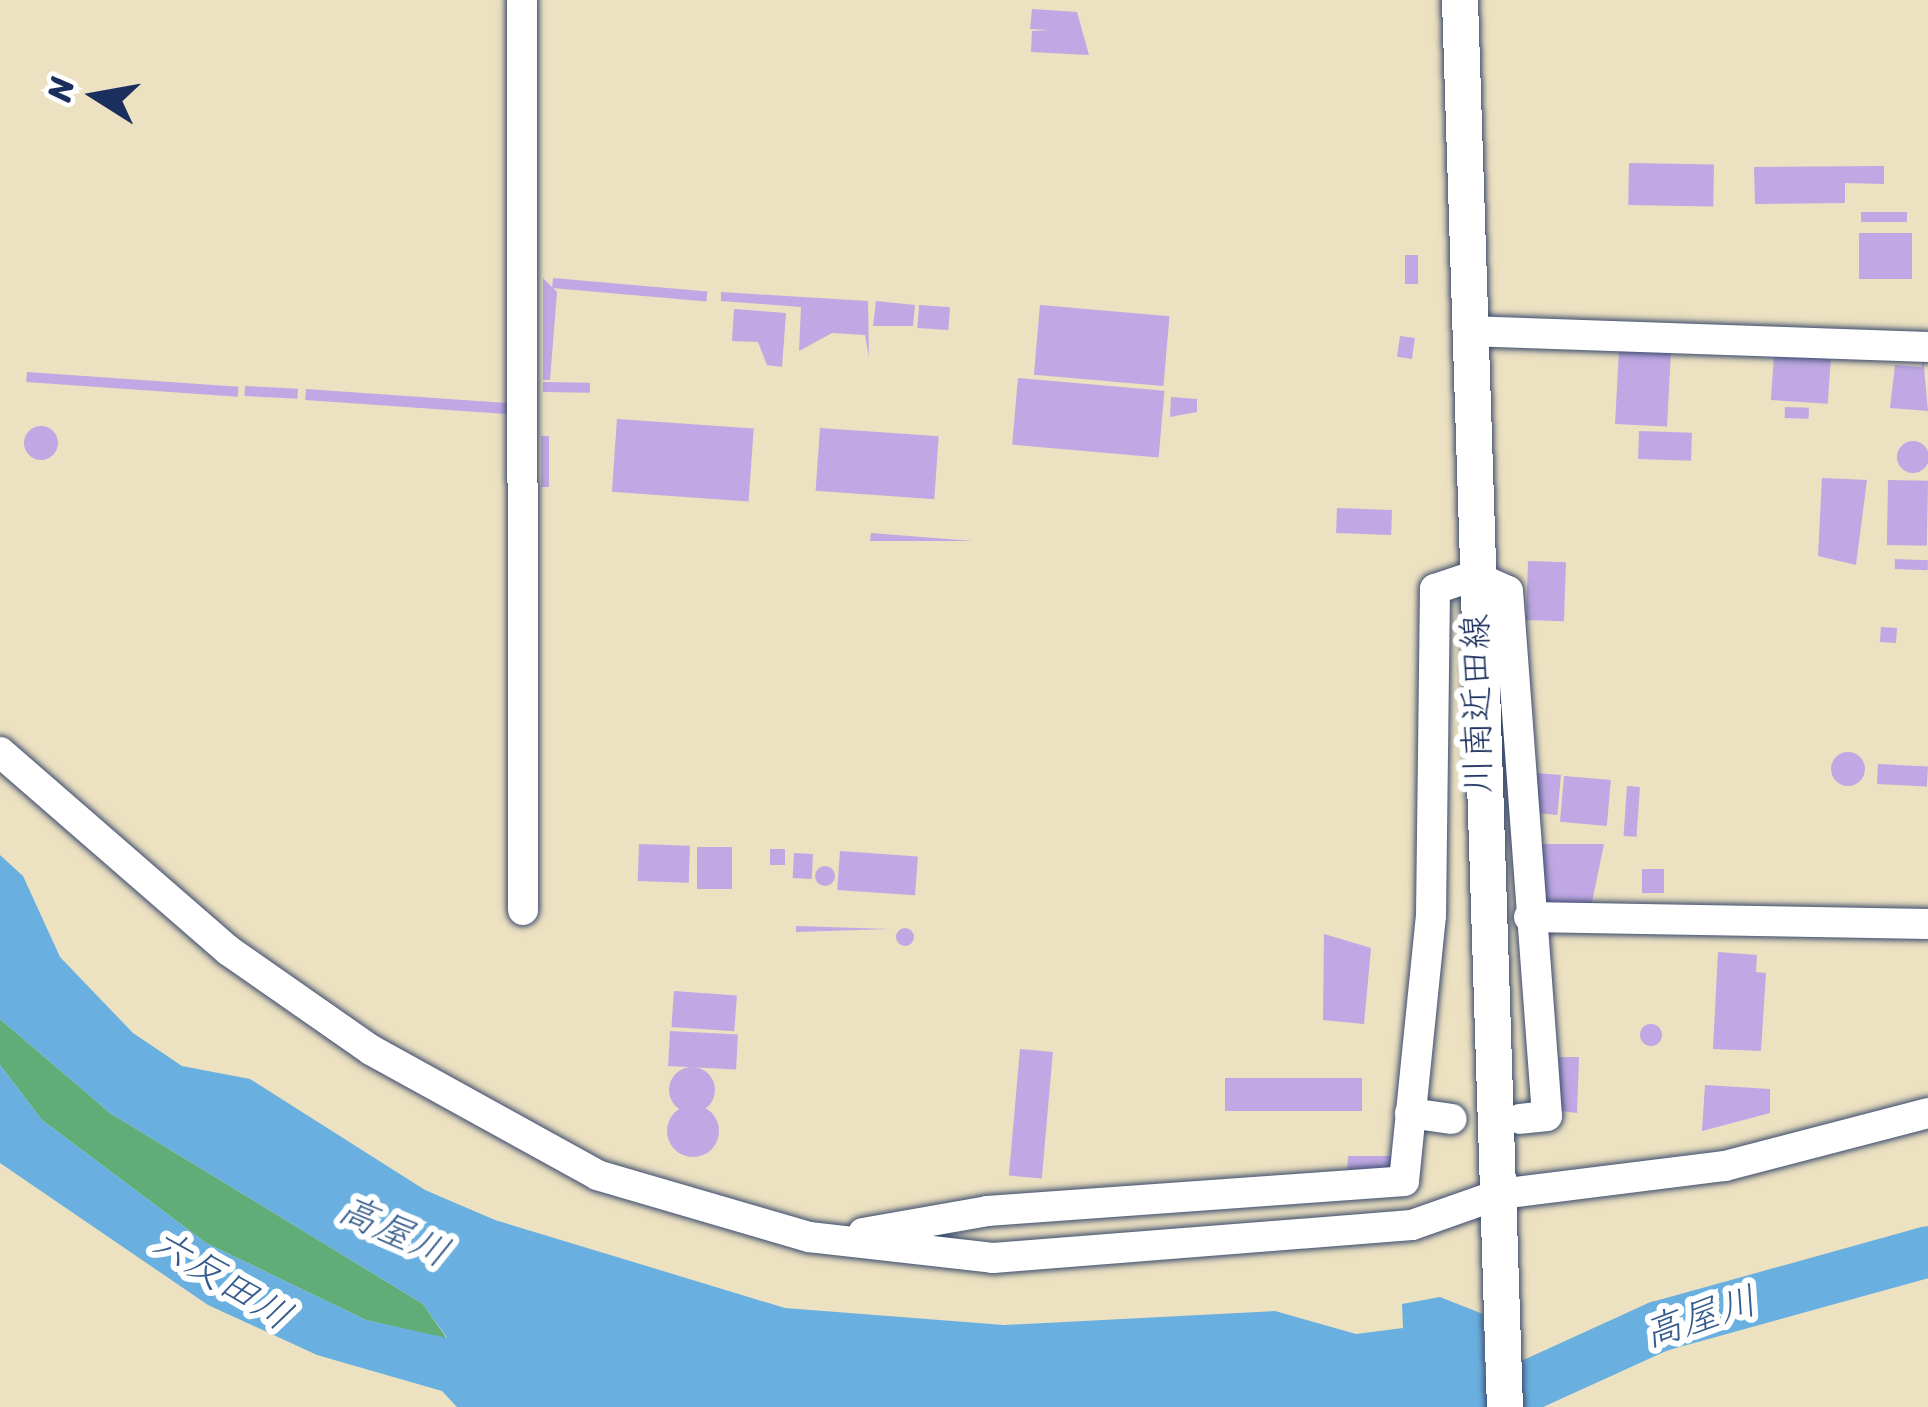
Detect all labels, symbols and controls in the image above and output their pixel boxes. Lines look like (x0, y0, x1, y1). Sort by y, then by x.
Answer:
north arrow (36, 36, 156, 156)
text: N (30, 72, 91, 106)
street label: 川南近田線 (1454, 614, 1500, 794)
water label: 高屋川 (331, 1185, 457, 1277)
water label: 六反田川 (143, 1218, 301, 1340)
water label: 高屋川 (1637, 1277, 1763, 1357)

